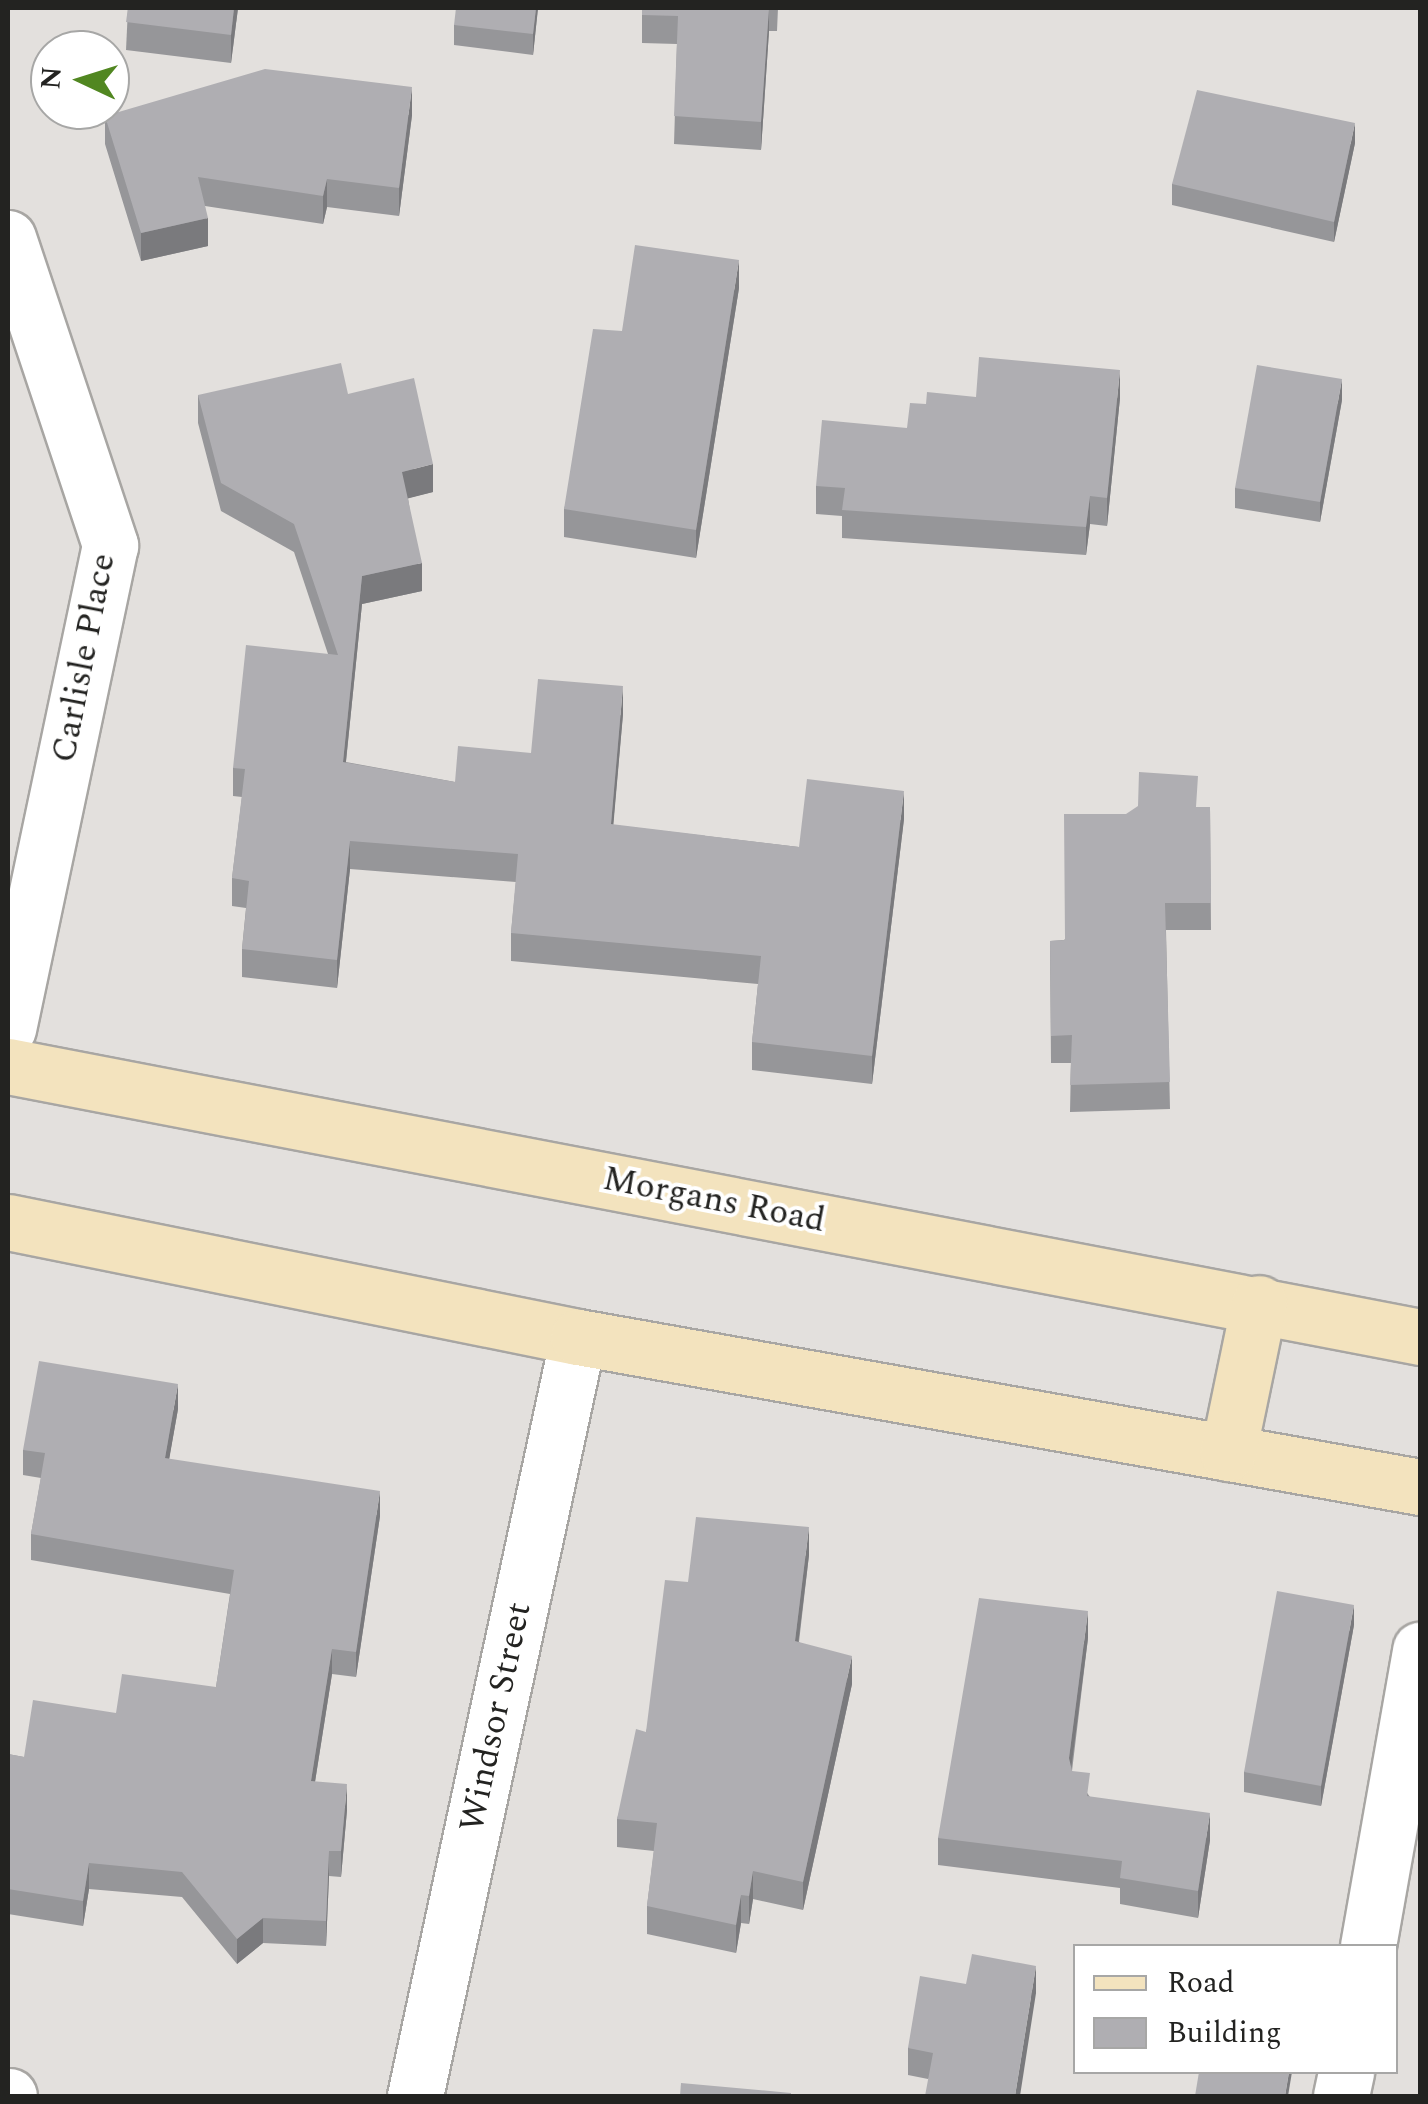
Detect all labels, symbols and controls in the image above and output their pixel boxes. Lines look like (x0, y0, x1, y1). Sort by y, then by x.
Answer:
north arrow (30, 30, 130, 130)
text: N (29, 65, 74, 91)
street label: Carlisle Place (43, 550, 125, 766)
street label: Morgans Road (599, 1158, 829, 1242)
street label: Windsor Street (451, 1598, 541, 1836)
legend (1073, 1944, 1398, 2074)
text: Road (1167, 1960, 1235, 2006)
text: Building (1167, 2010, 1282, 2056)

